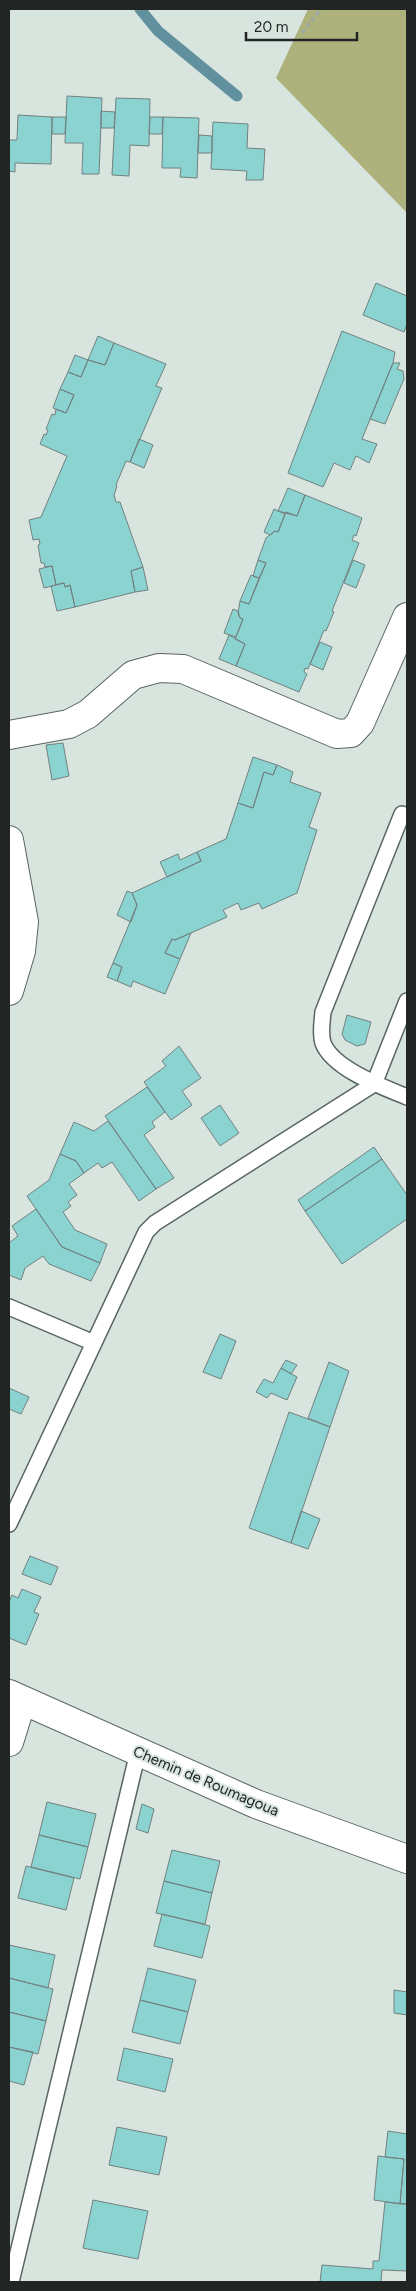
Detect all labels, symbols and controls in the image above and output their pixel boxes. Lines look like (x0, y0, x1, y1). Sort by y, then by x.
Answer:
scale bar (246, 10, 357, 42)
text: 20 m (254, 18, 288, 36)
street label: Chemin de Roumagoua (130, 1742, 282, 1820)

